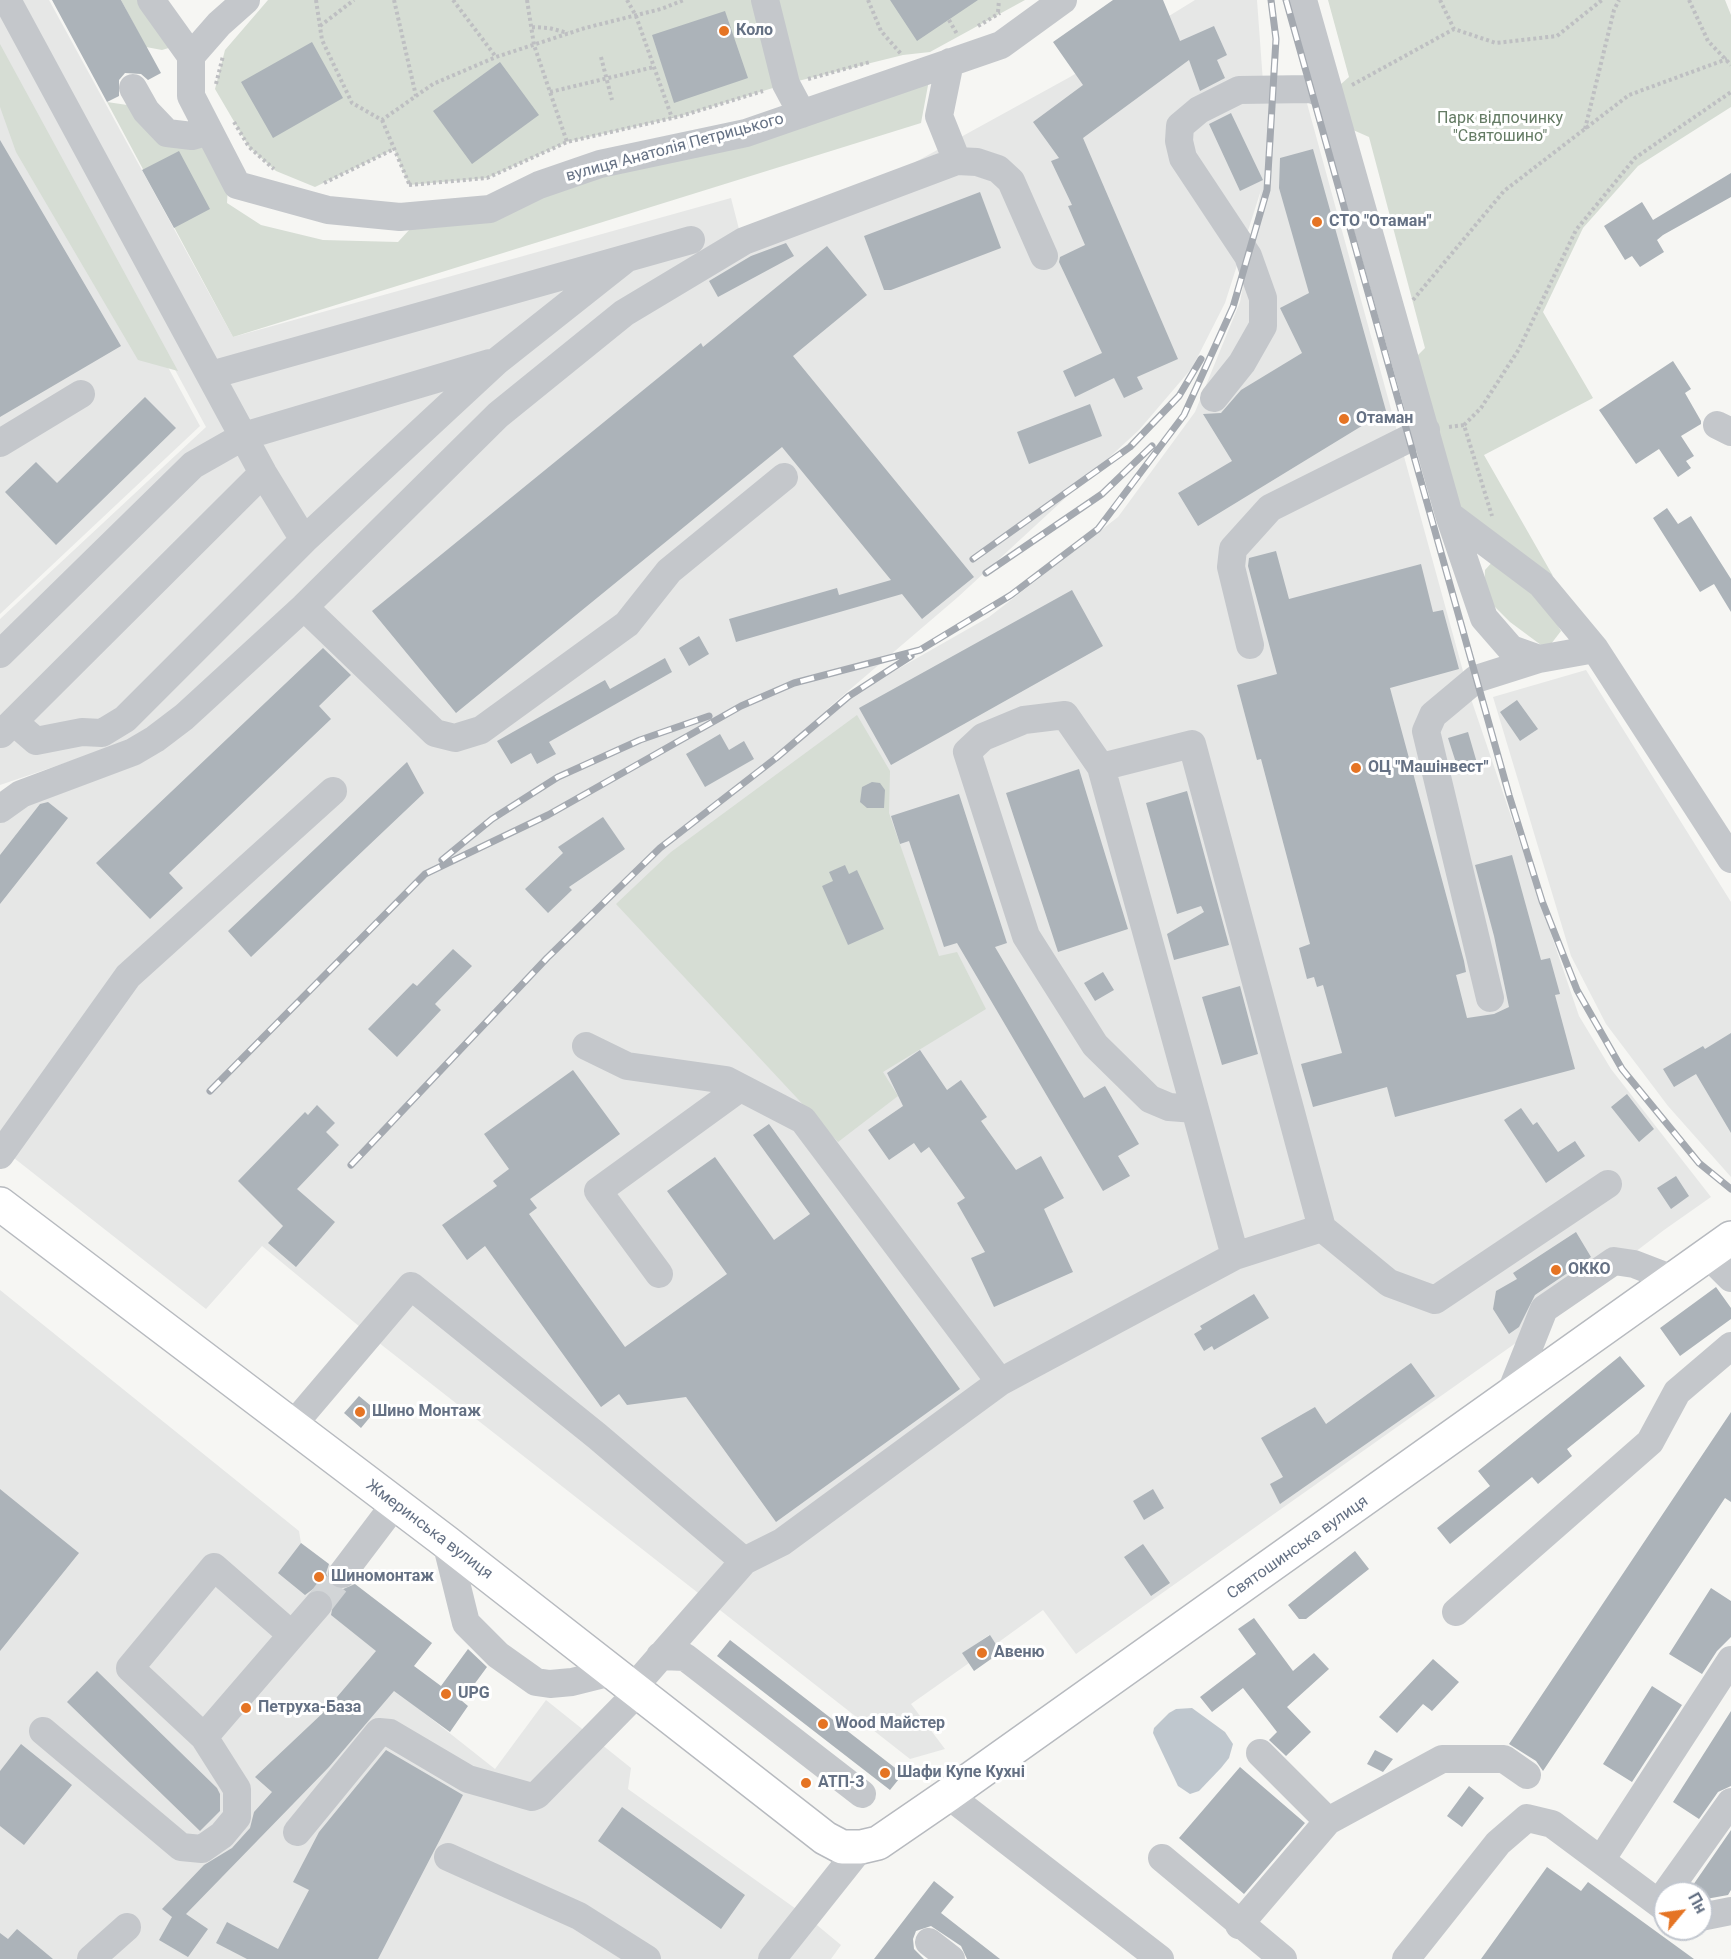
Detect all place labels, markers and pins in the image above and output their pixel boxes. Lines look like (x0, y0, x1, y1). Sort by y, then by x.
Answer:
place label: Коло (736, 21, 773, 41)
marker: Коло (717, 24, 731, 38)
place label: СТО "Отаман" (1329, 212, 1432, 232)
marker: СТО "Отаман" (1310, 215, 1324, 229)
place label: Отаман (1356, 409, 1413, 429)
marker: Отаман (1337, 412, 1351, 426)
place label: ОЦ "Машінвест" (1368, 758, 1489, 778)
marker: ОЦ "Машінвест" (1349, 761, 1363, 775)
place label: ОККО (1568, 1260, 1610, 1280)
marker: ОККО (1549, 1263, 1563, 1277)
place label: Шино Монтаж (372, 1402, 481, 1422)
marker: Шино Монтаж (353, 1405, 367, 1419)
place label: Шиномонтаж (331, 1567, 434, 1587)
marker: Шиномонтаж (312, 1570, 326, 1584)
place label: Авеню (994, 1643, 1044, 1663)
marker: Авеню (975, 1646, 989, 1660)
place label: UPG (458, 1684, 490, 1704)
marker: UPG (439, 1687, 453, 1701)
place label: Петруха-База (258, 1698, 361, 1718)
marker: Петруха-База (239, 1701, 253, 1715)
place label: Wood Майстер (835, 1714, 945, 1734)
marker: Wood Майстер (816, 1717, 830, 1731)
place label: Шафи Купе Кухні (897, 1763, 1025, 1783)
marker: Шафи Купе Кухні (878, 1766, 892, 1780)
place label: АТП-3 (818, 1773, 865, 1793)
marker: АТП-3 (799, 1776, 813, 1790)

